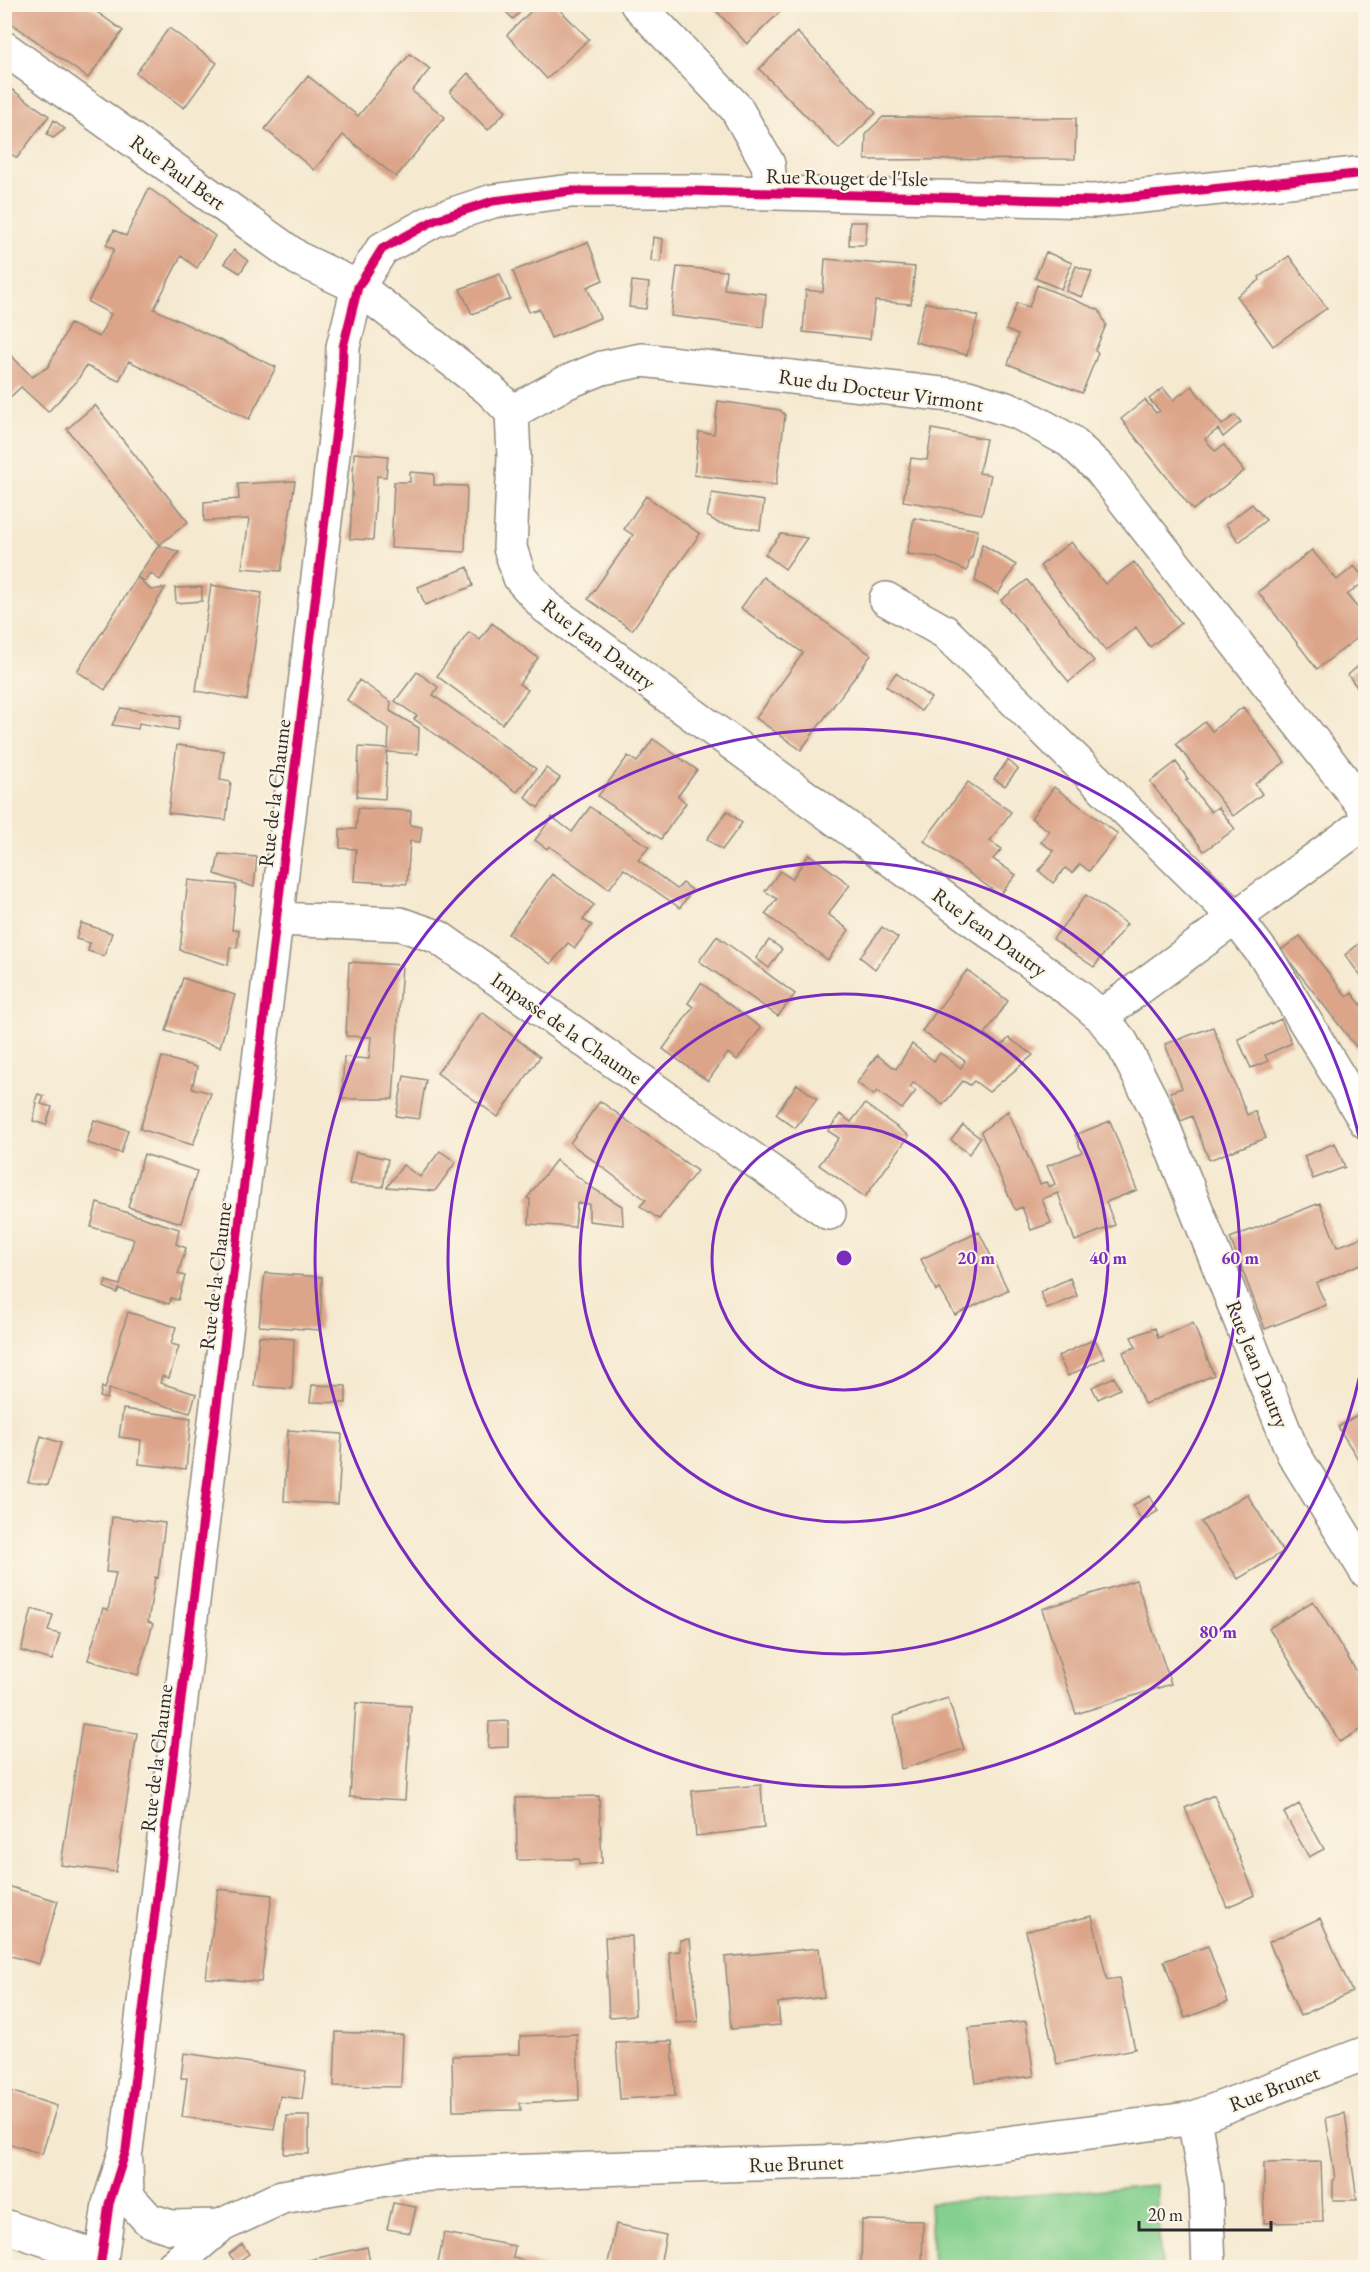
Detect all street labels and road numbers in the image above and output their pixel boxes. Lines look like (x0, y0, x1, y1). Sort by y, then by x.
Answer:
street label: Rue Paul Bert (125, 128, 231, 216)
street label: Rue Rouget de l'Isle (766, 162, 928, 192)
street label: Rue du Docteur Virmont (777, 362, 985, 418)
street label: Rue Jean Dautry (537, 592, 662, 696)
street label: Rue de la Chaume (252, 718, 296, 868)
street label: Rue Jean Dautry (927, 881, 1053, 983)
street label: Impasse de la Chaume (486, 966, 648, 1090)
street label: Rue de la Chaume (193, 1201, 237, 1351)
street label: Rue Jean Dautry (1220, 1296, 1296, 1433)
street label: Rue de la Chaume (134, 1683, 178, 1833)
street label: Rue Brunet (1225, 2058, 1323, 2118)
street label: Rue Brunet (748, 2148, 844, 2178)

